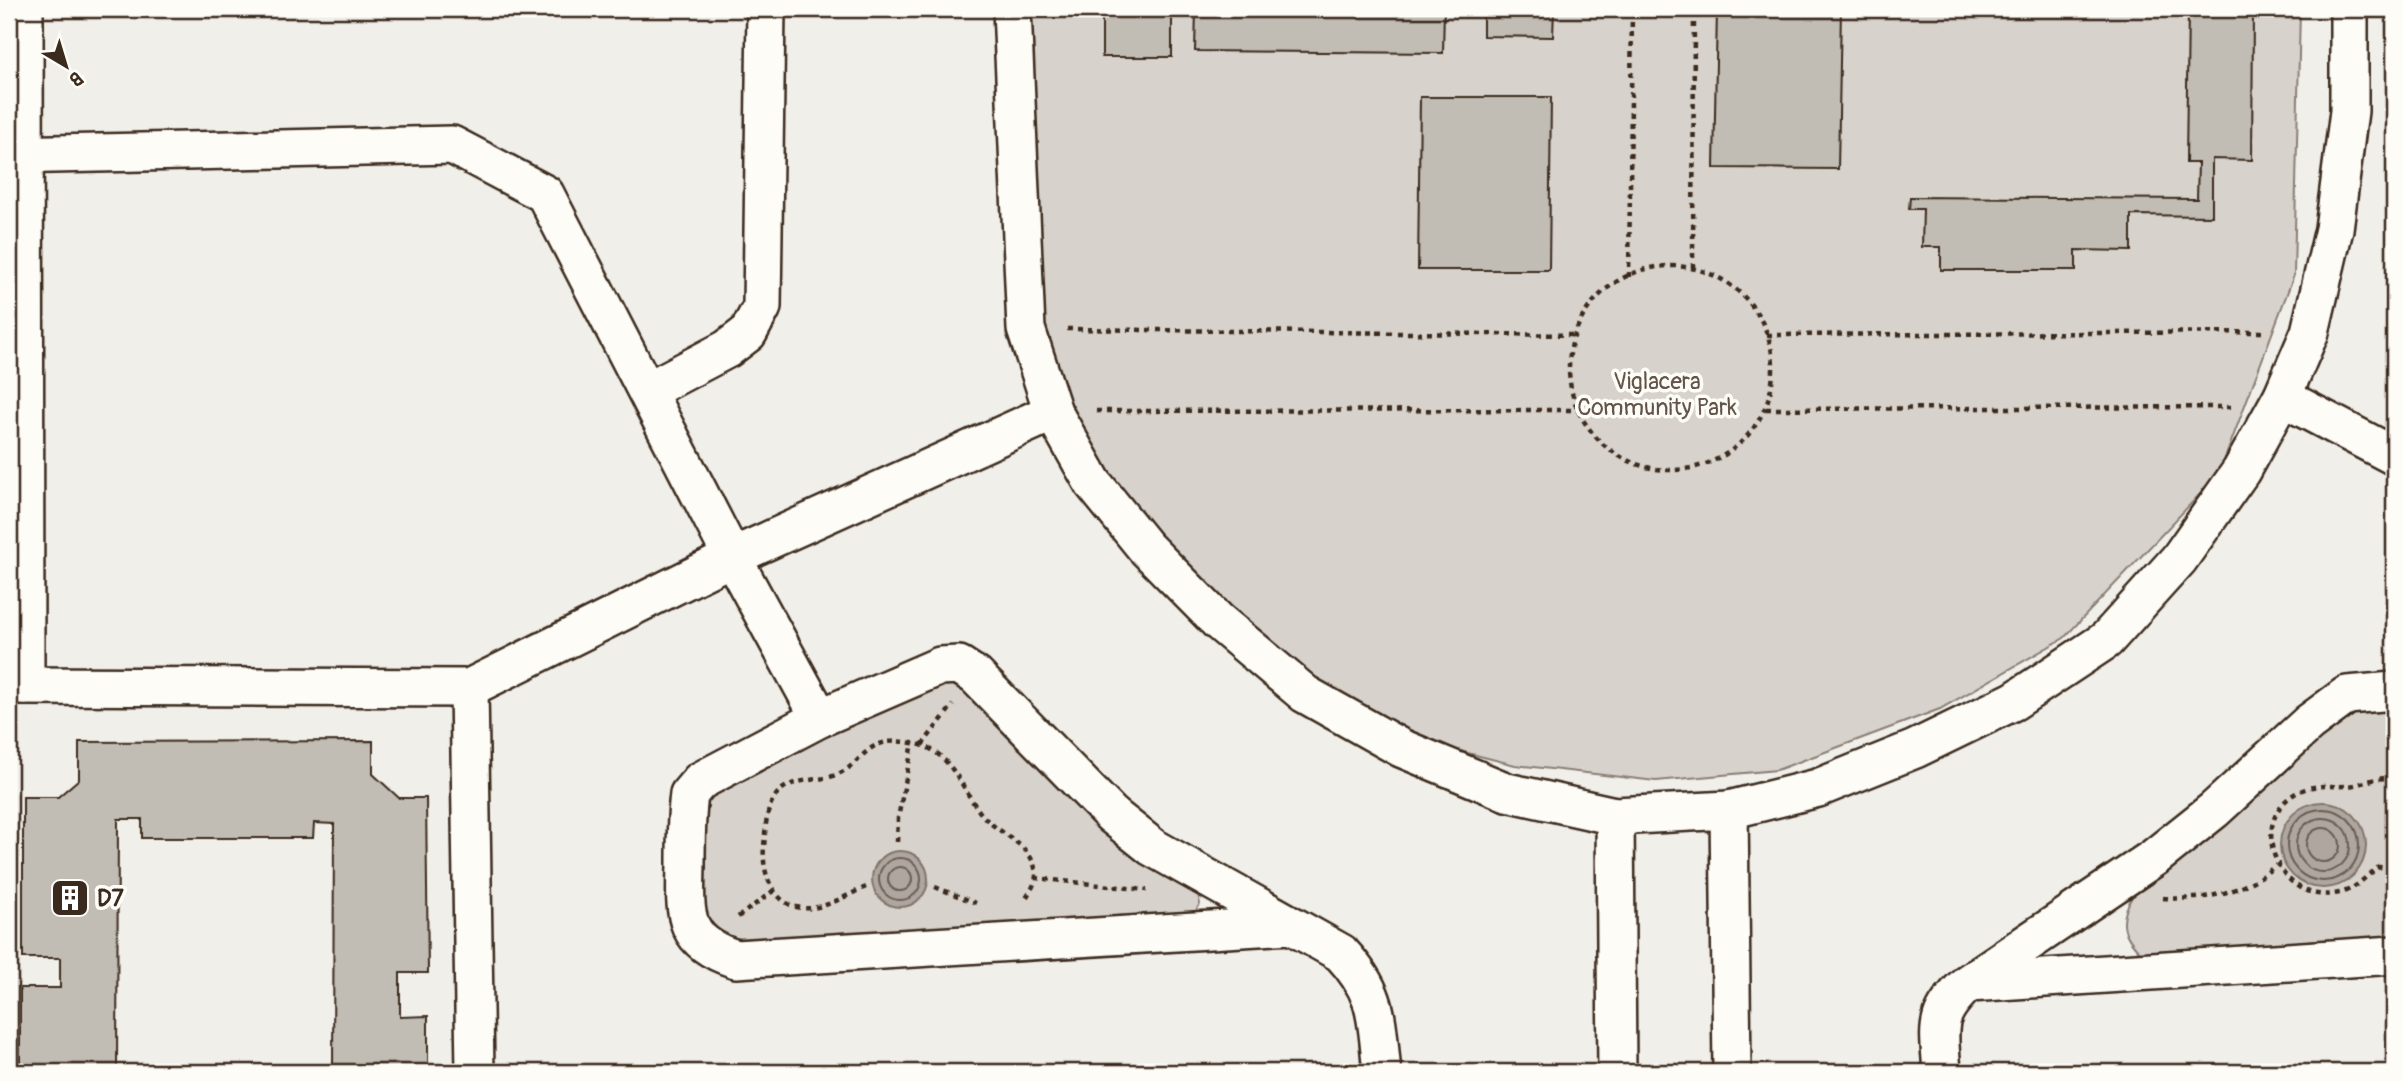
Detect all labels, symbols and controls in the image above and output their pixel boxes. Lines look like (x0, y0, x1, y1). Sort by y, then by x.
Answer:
north arrow (32, 32, 102, 102)
text: B (64, 66, 87, 92)
park label: Viglacera Community Park (1577, 367, 1737, 422)
building icon: D7 (49, 877, 91, 919)
place label: D7 (97, 884, 124, 913)

